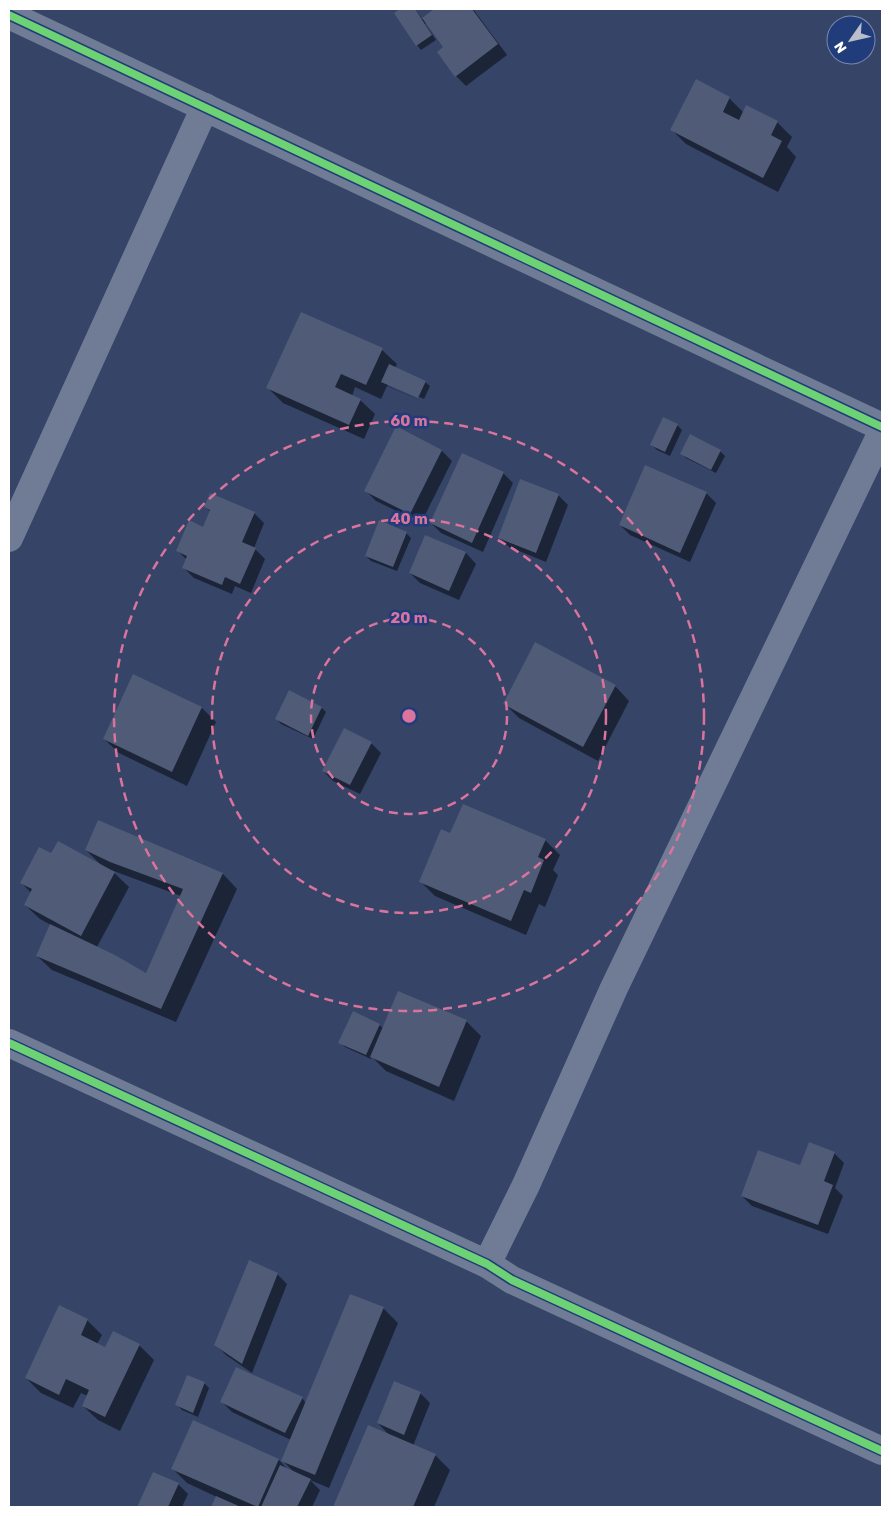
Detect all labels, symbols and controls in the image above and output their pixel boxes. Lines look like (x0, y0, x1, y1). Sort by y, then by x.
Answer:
north arrow (826, 15, 876, 65)
text: N (831, 38, 851, 56)
text: 60 m (391, 412, 427, 430)
text: 40 m (390, 510, 428, 528)
text: 20 m (391, 609, 427, 627)
centre of rings (400, 707, 418, 725)

